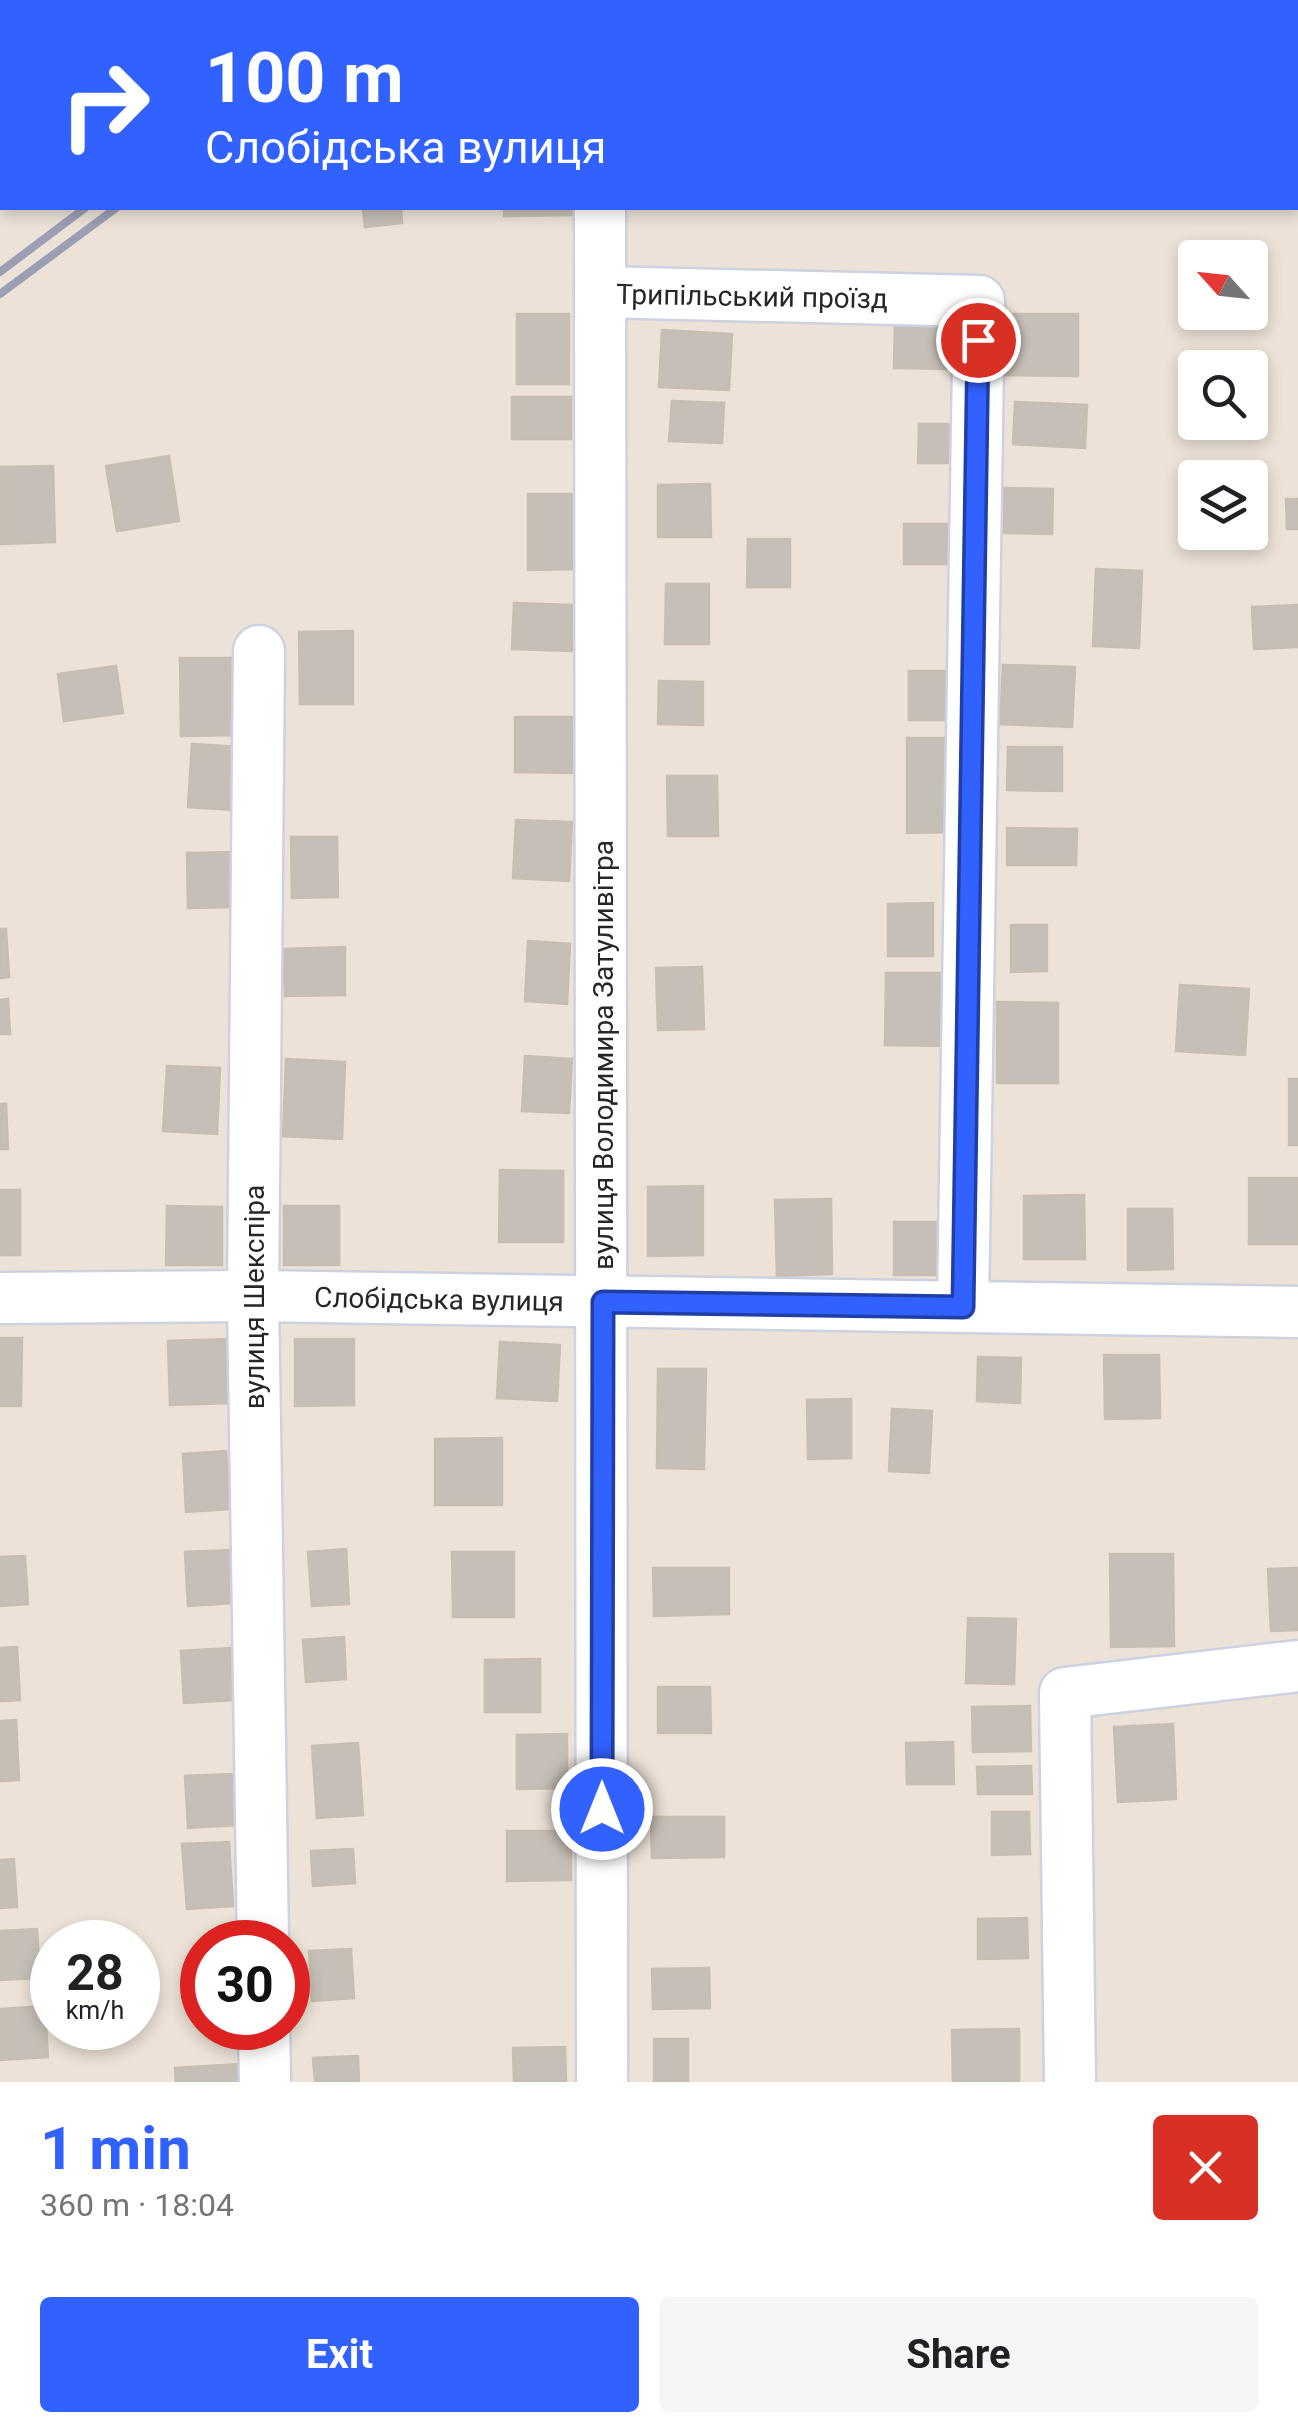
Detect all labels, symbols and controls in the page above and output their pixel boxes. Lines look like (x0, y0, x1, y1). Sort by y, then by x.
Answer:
text: 100 m (205, 37, 404, 119)
icon: right (40, 40, 170, 170)
text: Слобідська вулиця (205, 121, 606, 174)
north arrow (1178, 240, 1268, 330)
map controls (1178, 240, 1268, 550)
street label: Трипільський проїзд (616, 278, 888, 315)
pin (936, 298, 1021, 383)
icon: arrive (951, 313, 1006, 368)
button: search (1178, 350, 1268, 440)
button: layers (1178, 460, 1268, 550)
street label: вулиця Володимира Затуливітра (587, 840, 620, 1270)
street label: вулиця Шекспіра (238, 1185, 271, 1409)
street label: Слобідська вулиця (314, 1281, 564, 1318)
position arrow (550, 1757, 654, 1861)
speed limit sign: 30 (180, 1920, 310, 2050)
text: 28 (66, 1944, 124, 2002)
text: km/h (66, 1996, 124, 2025)
text: 1 min (40, 2113, 191, 2184)
button: close (1153, 2115, 1258, 2220)
text: 360 m · 18:04 (40, 2186, 234, 2224)
button: Exit (40, 2297, 639, 2412)
button: Share (659, 2297, 1258, 2412)

